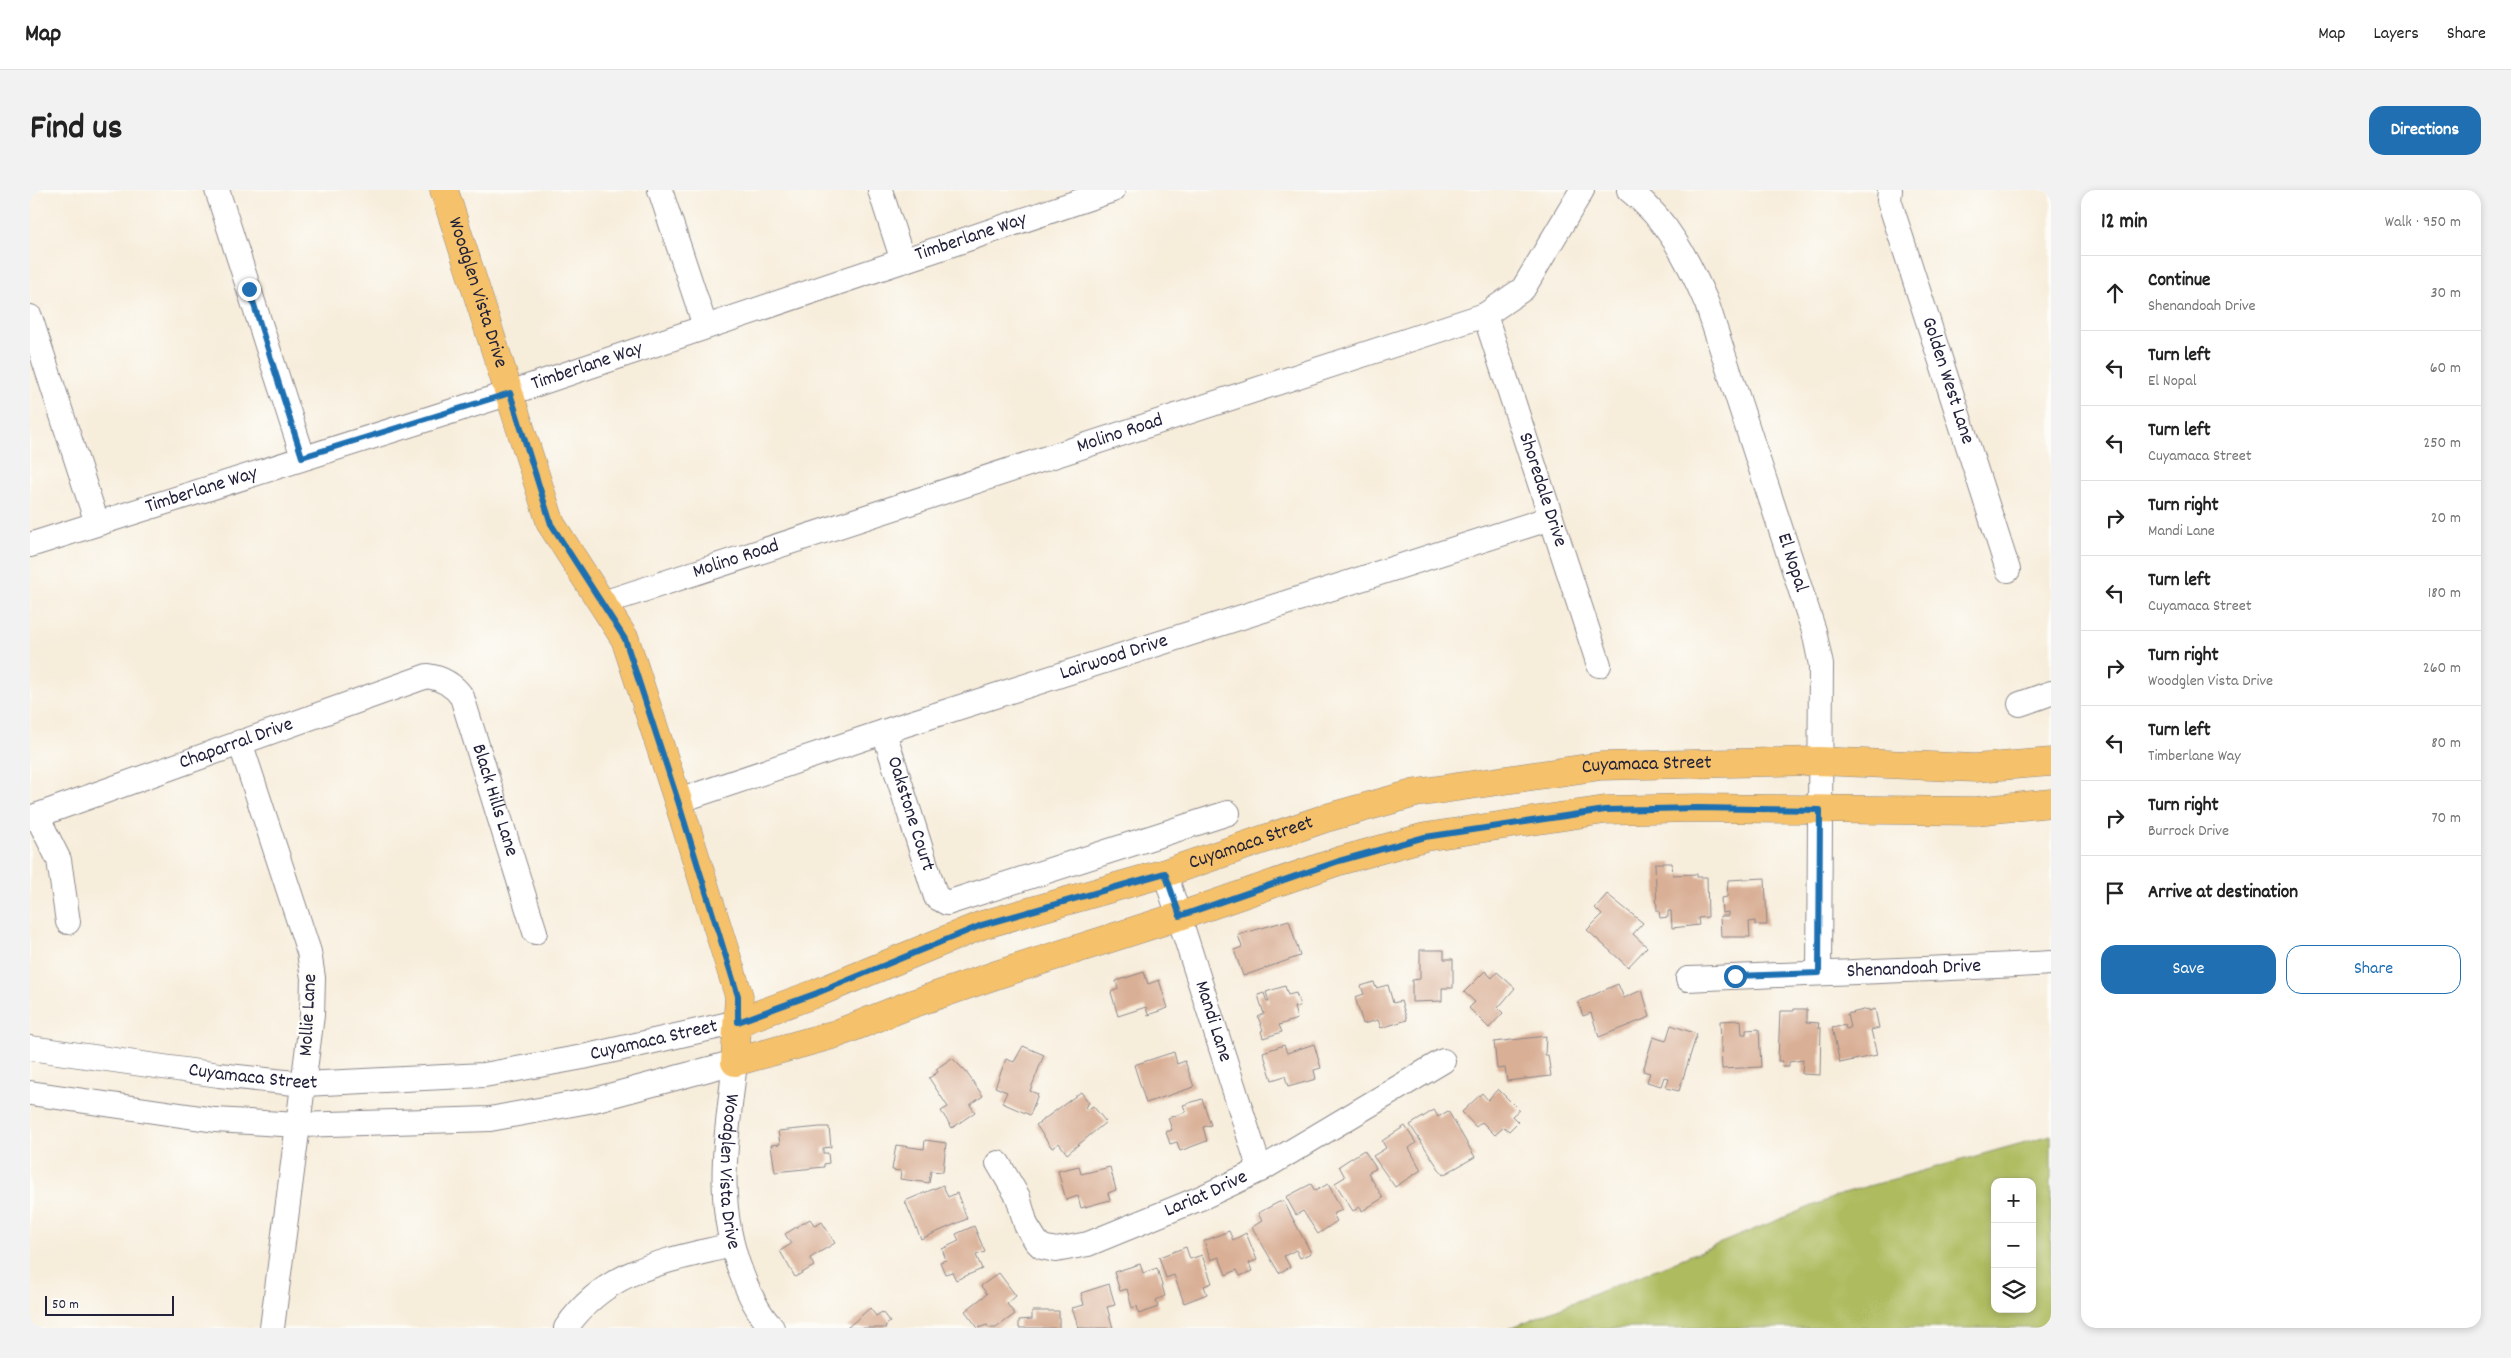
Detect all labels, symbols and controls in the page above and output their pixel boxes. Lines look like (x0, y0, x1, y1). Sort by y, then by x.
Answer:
text: Map (25, 18, 61, 52)
text: Map (2318, 22, 2345, 47)
text: Layers (2373, 22, 2419, 47)
text: Share (2447, 22, 2486, 47)
text: Find us (30, 105, 122, 155)
button: Directions (2369, 106, 2481, 155)
street label: Timberlane Way (912, 206, 1031, 270)
text: 12 min (2101, 208, 2148, 238)
text: Walk · 950 m (2385, 211, 2461, 234)
street label: Woodglen Vista Drive (440, 214, 514, 372)
text: Continue (2148, 268, 2210, 295)
route end (238, 278, 261, 301)
icon: ahead (2101, 279, 2129, 307)
text: 30 m (2431, 282, 2461, 305)
text: Shenandoah Drive (2148, 295, 2256, 318)
street label: Golden West Lane (1914, 314, 1981, 448)
street label: Timberlane Way (528, 335, 648, 399)
text: Turn left (2148, 343, 2211, 370)
icon: left (2101, 354, 2129, 382)
text: 60 m (2430, 357, 2461, 380)
text: El Nopal (2148, 370, 2196, 393)
street label: Molino Road (1073, 407, 1167, 461)
text: Turn left (2148, 418, 2211, 445)
street label: Shoredale Drive (1510, 429, 1574, 551)
icon: left (2101, 429, 2129, 457)
text: 250 m (2423, 432, 2461, 455)
text: Cuyamaca Street (2148, 445, 2252, 468)
street label: Timberlane Way (142, 460, 262, 522)
text: Turn right (2148, 493, 2219, 520)
icon: right (2101, 504, 2129, 532)
text: 20 m (2431, 507, 2461, 530)
text: Mandi Lane (2148, 520, 2215, 543)
street label: El Nopal (1769, 530, 1814, 596)
street label: Molino Road (689, 532, 783, 587)
text: Turn left (2148, 568, 2211, 595)
icon: left (2101, 579, 2129, 607)
text: 180 m (2428, 582, 2461, 605)
text: Cuyamaca Street (2148, 595, 2252, 618)
street label: Lairwood Drive (1057, 627, 1172, 688)
text: Turn right (2148, 643, 2219, 670)
icon: right (2101, 654, 2129, 682)
text: 260 m (2423, 657, 2461, 680)
text: Woodglen Vista Drive (2148, 670, 2273, 693)
street label: Chaparral Drive (175, 711, 297, 778)
text: Turn left (2148, 718, 2211, 745)
icon: left (2101, 729, 2129, 757)
text: 80 m (2431, 732, 2461, 755)
street label: Black Hills Lane (463, 741, 525, 860)
text: Timberlane Way (2148, 745, 2241, 768)
street label: Cuyamaca Street (1580, 749, 1712, 783)
street label: Oakstone Court (879, 753, 941, 875)
text: Turn right (2148, 793, 2219, 820)
icon: right (2101, 804, 2129, 832)
text: 70 m (2431, 807, 2461, 830)
street label: Cuyamaca Street (1185, 809, 1317, 878)
text: Burrock Drive (2148, 820, 2229, 843)
icon: arrive (2101, 879, 2129, 907)
text: Arrive at destination (2148, 880, 2298, 907)
button: Save (2101, 945, 2276, 994)
button: Share (2286, 945, 2461, 994)
street label: Shenandoah Drive (1846, 953, 1982, 986)
route start (1724, 965, 1747, 988)
street label: Mollie Lane (293, 973, 325, 1057)
street label: Mandi Lane (1186, 977, 1239, 1066)
street label: Cuyamaca Street (588, 1013, 720, 1069)
street label: Cuyamaca Street (186, 1057, 318, 1098)
street label: Woodglen Vista Drive (710, 1092, 747, 1253)
street label: Lariat Drive (1160, 1164, 1253, 1225)
map controls (1991, 1178, 2036, 1313)
button: + (1991, 1178, 2036, 1223)
button: − (1991, 1223, 2036, 1268)
button: layers (1991, 1268, 2036, 1313)
scale bar (45, 1293, 174, 1316)
text: 50 m (52, 1295, 79, 1315)

